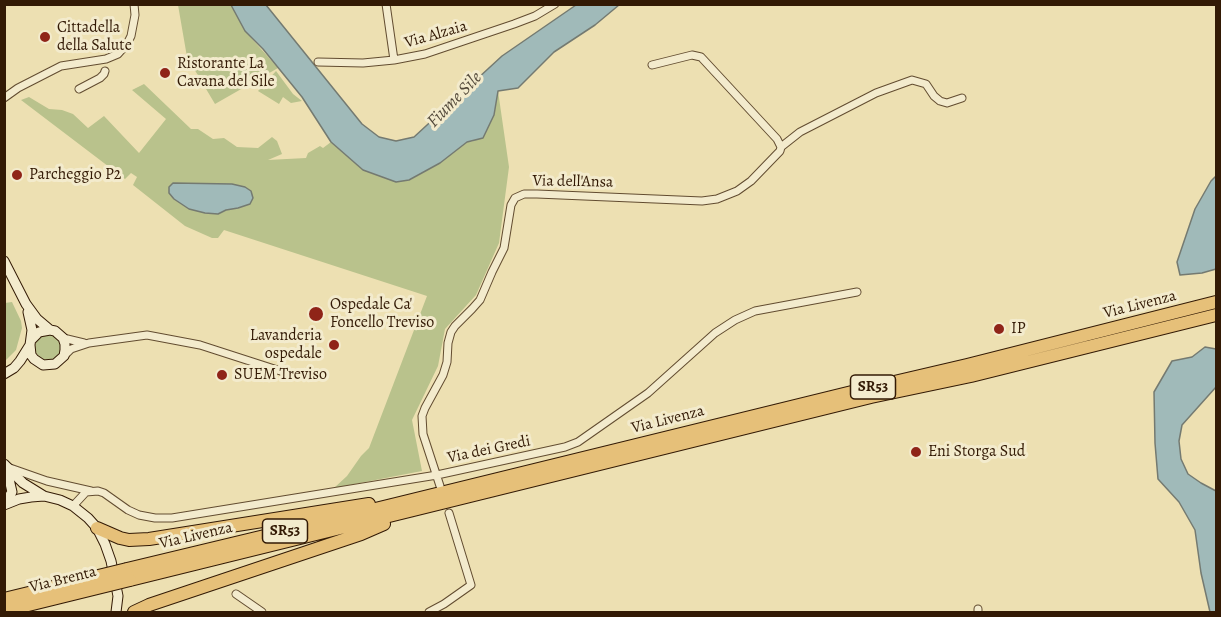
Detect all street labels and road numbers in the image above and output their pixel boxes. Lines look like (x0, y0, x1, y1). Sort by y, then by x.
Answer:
street label: Via Alzaia (403, 17, 469, 53)
street label: Via dell'Ansa (532, 172, 614, 192)
street label: Via Livenza (1102, 287, 1178, 323)
road number: SR53 (850, 375, 896, 399)
street label: Via Livenza (630, 402, 706, 438)
street label: Via dei Gredi (446, 432, 532, 468)
street label: Via Livenza (158, 518, 234, 554)
road number: SR53 (262, 519, 308, 543)
street label: Via Brenta (28, 562, 98, 598)

